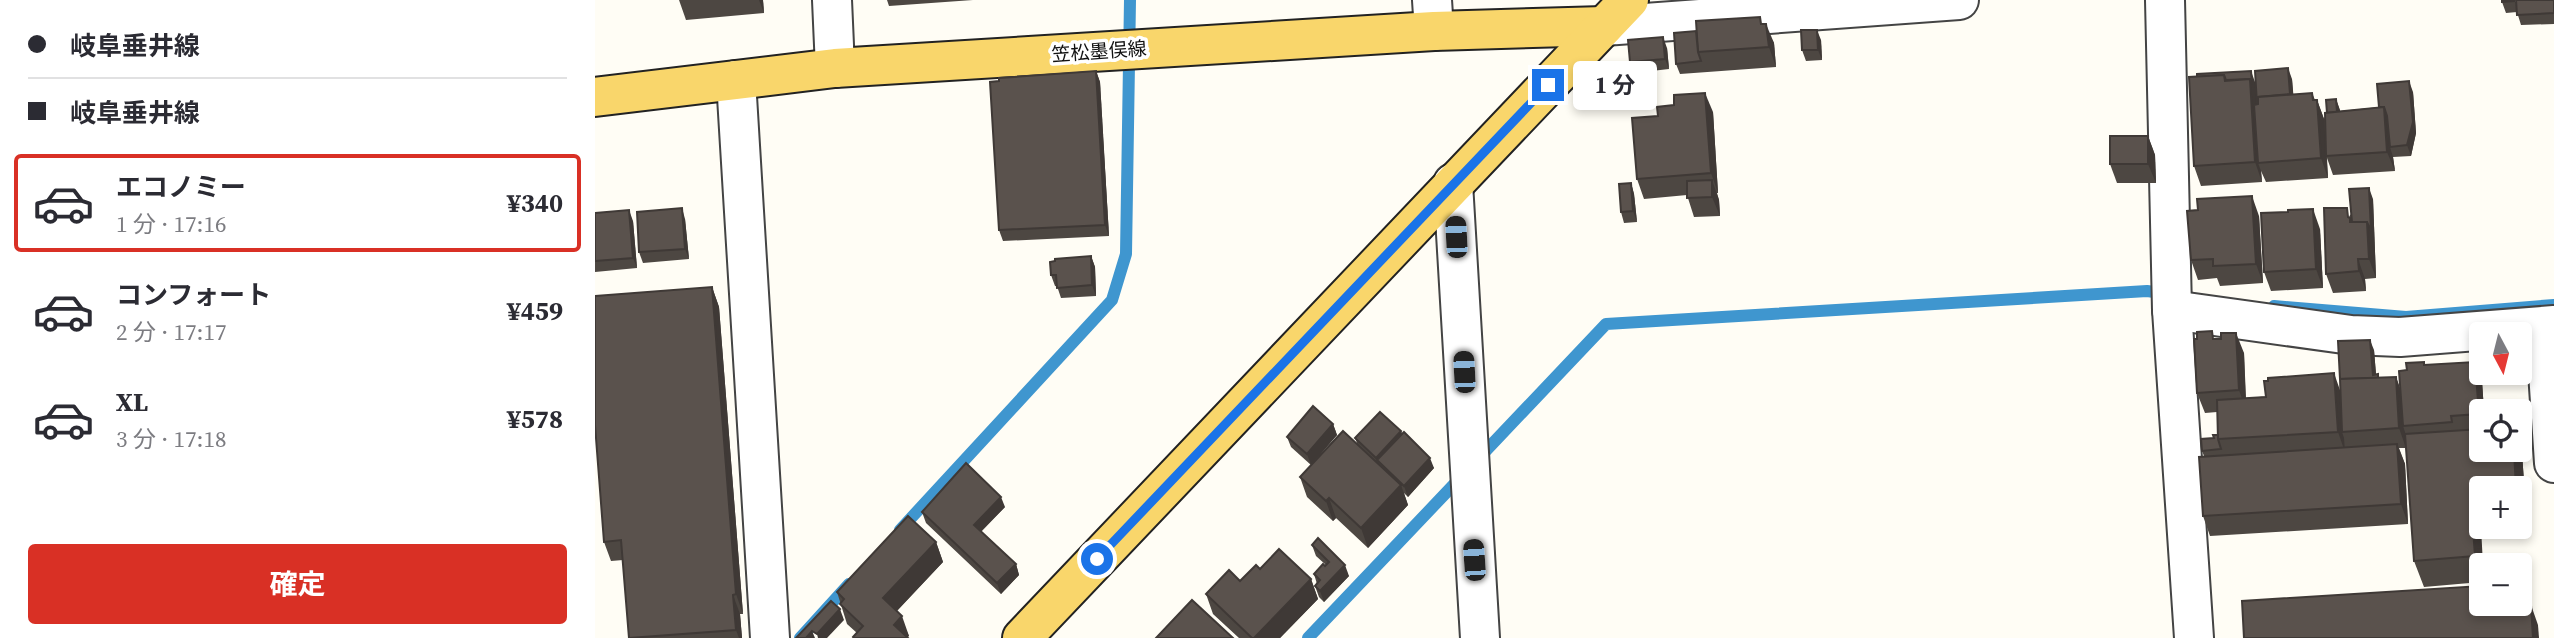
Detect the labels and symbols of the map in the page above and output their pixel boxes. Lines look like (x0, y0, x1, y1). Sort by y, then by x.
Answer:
street label: 笠松墨俣線 (1051, 35, 1147, 67)
callout: 1 分 (1573, 60, 1657, 110)
route end (1532, 69, 1564, 101)
car (1445, 215, 1468, 259)
north arrow (2469, 322, 2532, 385)
car (1453, 350, 1476, 394)
car (1463, 538, 1486, 582)
route start (1081, 543, 1113, 575)

